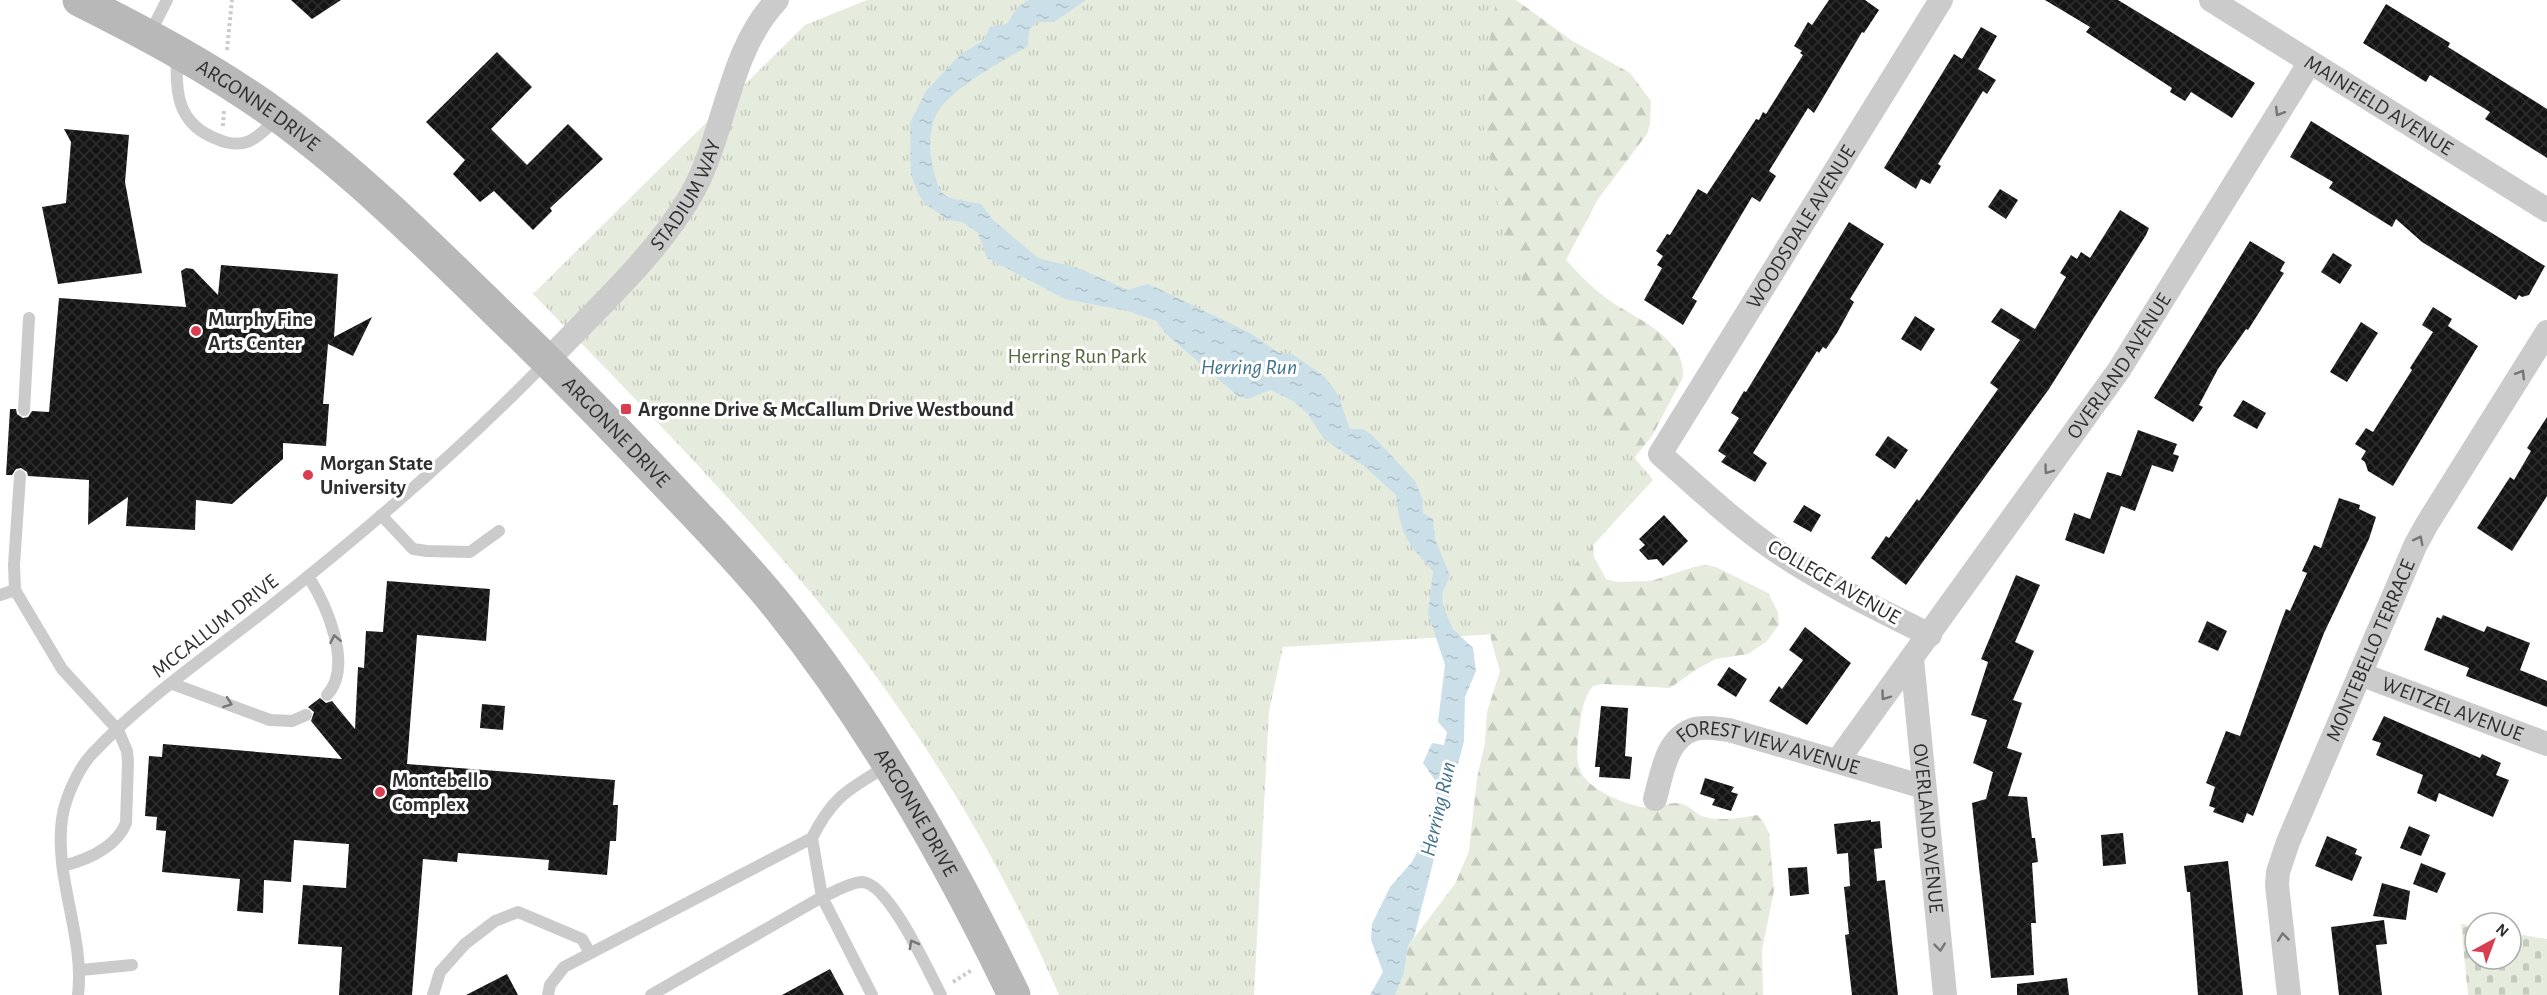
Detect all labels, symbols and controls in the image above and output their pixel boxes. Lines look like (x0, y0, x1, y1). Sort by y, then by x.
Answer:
street label: MAINFIELD AVENUE (2301, 51, 2457, 159)
street label: ARGONNE DRIVE (193, 55, 324, 154)
one-way arrow (2275, 105, 2286, 116)
street label: STADIUM WAY (646, 137, 724, 254)
street label: WOODSDALE AVENUE (1742, 142, 1859, 312)
street label: OVERLAND AVENUE (2063, 289, 2175, 443)
place label: Murphy Fine Arts Center (208, 309, 313, 354)
marker: Murphy Fine Arts Center (189, 324, 203, 338)
park label: Herring Run Park (1007, 346, 1147, 367)
water label: Herring Run (1201, 356, 1297, 378)
one-way arrow (2513, 370, 2525, 380)
street label: ARGONNE DRIVE (559, 373, 674, 491)
place label: Argonne Drive & McCallum Drive Westbound (638, 399, 1014, 420)
marker: Argonne Drive & McCallum Drive Westbound (619, 402, 633, 416)
place label: Morgan State University (320, 453, 433, 498)
one-way arrow (2045, 463, 2056, 474)
marker: Morgan State University (301, 468, 315, 482)
one-way arrow (2411, 535, 2423, 546)
street label: COLLEGE AVENUE (1764, 536, 1904, 628)
street label: MONTEBELLO TERRACE (2322, 556, 2419, 744)
street label: MCCALLUM DRIVE (148, 570, 282, 682)
one-way arrow (329, 635, 342, 645)
street label: WEITZEL AVENUE (2379, 673, 2526, 745)
one-way arrow (1881, 689, 1892, 700)
one-way arrow (222, 696, 233, 709)
street label: FOREST VIEW AVENUE (1672, 717, 1862, 778)
street label: OVERLAND AVENUE (1910, 742, 1947, 914)
street label: ARGONNE DRIVE (871, 744, 962, 880)
water label: Herring Run (1416, 760, 1460, 858)
place label: Montebello Complex (392, 770, 489, 815)
marker: Montebello Complex (373, 785, 387, 799)
north arrow (2463, 911, 2523, 971)
text: N (2493, 921, 2512, 940)
one-way arrow (2277, 932, 2290, 941)
one-way arrow (909, 939, 920, 950)
one-way arrow (1933, 943, 1946, 952)

